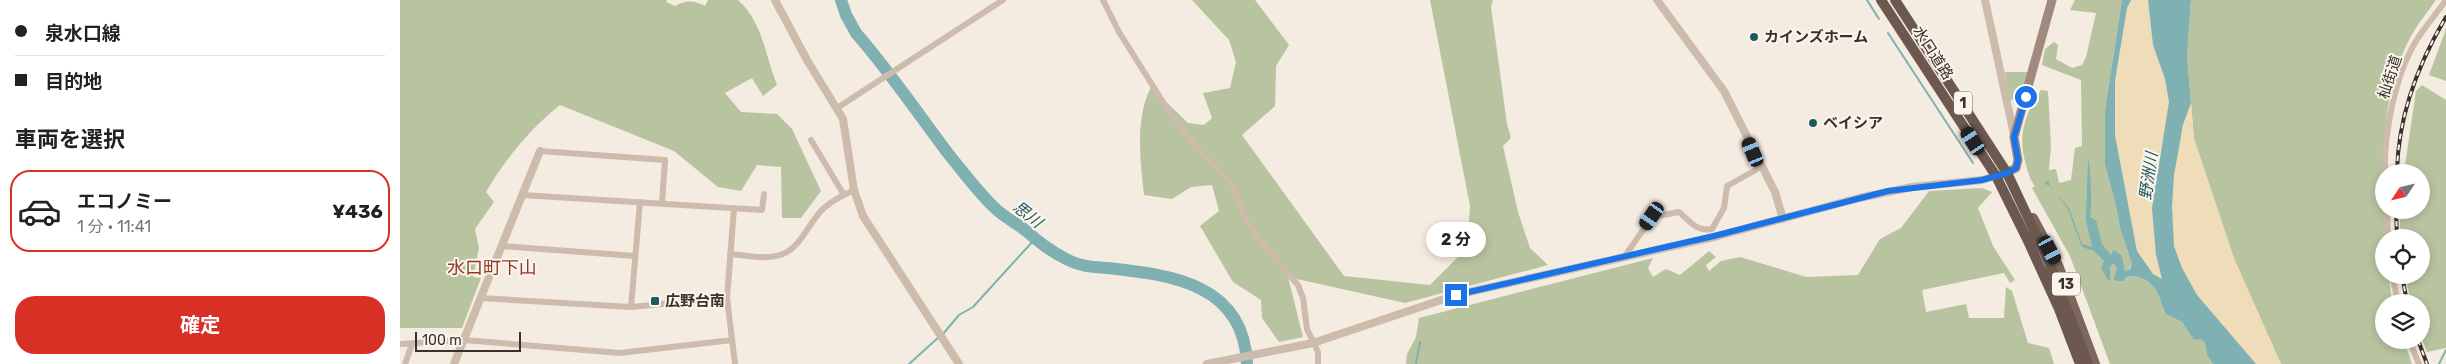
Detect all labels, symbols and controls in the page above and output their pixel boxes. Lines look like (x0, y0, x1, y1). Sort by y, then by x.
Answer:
text: 泉水口線 (45, 22, 121, 45)
street label: 水口道路 (1909, 23, 1957, 83)
place label: カインズホーム (1764, 28, 1868, 46)
marker: カインズホーム (1748, 31, 1760, 43)
street label: 杣街道 (2374, 53, 2406, 101)
text: 目的地 (45, 70, 102, 93)
route start (2015, 86, 2037, 108)
road number: 1 (1954, 92, 1972, 115)
place label: ベイシア (1823, 114, 1883, 132)
marker: ベイシア (1807, 117, 1819, 129)
car (1958, 124, 1987, 158)
text: 車両を選択 (15, 126, 125, 153)
car (1740, 135, 1765, 169)
water label: 野洲川 (2136, 149, 2162, 201)
north arrow (2375, 164, 2430, 219)
map controls (2375, 164, 2430, 349)
icon: car (17, 189, 62, 234)
text: エコノミー (77, 190, 172, 213)
water label: 思川 (1009, 197, 1048, 233)
car (1637, 199, 1666, 233)
text: ¥436 (332, 200, 383, 223)
text: 1 分 · 11:41 (77, 217, 151, 236)
callout: 2 分 (1426, 222, 1486, 258)
button: locate (2375, 229, 2430, 284)
text: 2 分 (1441, 230, 1471, 249)
car (2036, 233, 2063, 267)
district label: 水口町下山 (447, 257, 537, 279)
road number: 13 (2052, 272, 2080, 296)
route end (1445, 284, 1467, 306)
place label: 広野台南 (665, 292, 725, 310)
button: layers (2375, 294, 2430, 349)
marker: 広野台南 (649, 295, 661, 307)
button: 確定 (15, 296, 385, 354)
scale bar (415, 329, 521, 352)
text: 100 m (422, 332, 462, 349)

